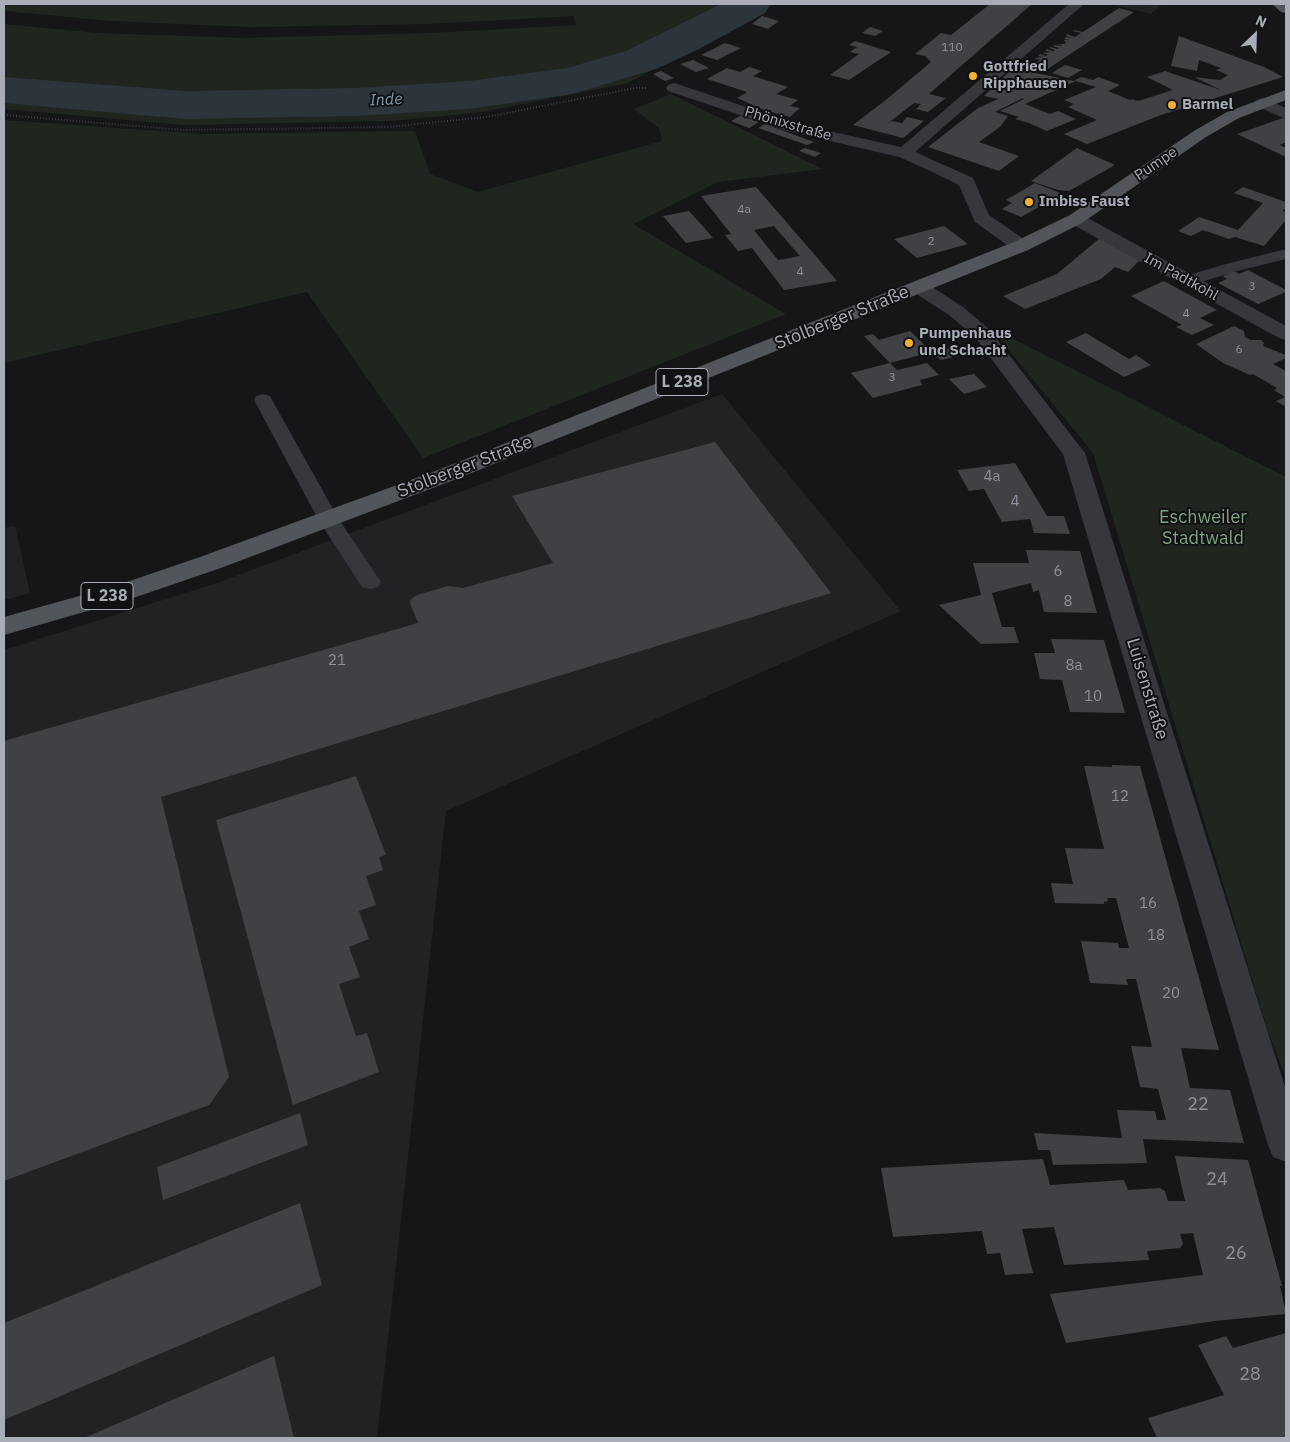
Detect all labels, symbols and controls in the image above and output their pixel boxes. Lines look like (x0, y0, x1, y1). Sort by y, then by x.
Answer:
north arrow (1230, 10, 1280, 60)
text: N (1253, 11, 1269, 32)
house number: 110 (941, 41, 963, 55)
place label: Gottfried Ripphausen (983, 58, 1067, 93)
marker: Gottfried Ripphausen (967, 70, 979, 82)
water label: Inde (369, 90, 403, 110)
place label: Barmel (1182, 96, 1233, 114)
marker: Barmel (1166, 99, 1178, 111)
street label: Phönixstraße (742, 103, 834, 145)
street label: Pumpe (1131, 143, 1181, 185)
place label: Imbiss Faust (1039, 193, 1130, 211)
marker: Imbiss Faust (1023, 196, 1035, 208)
house number: 4a (737, 203, 751, 217)
house number: 2 (927, 235, 935, 249)
street label: Im Padtkohl (1141, 249, 1221, 305)
house number: 4 (796, 265, 804, 279)
house number: 3 (1248, 280, 1256, 294)
street label: Stolberger Straße (772, 281, 912, 355)
house number: 4 (1182, 307, 1190, 321)
place label: Pumpenhaus und Schacht (919, 325, 1012, 360)
marker: Pumpenhaus und Schacht (903, 337, 915, 349)
house number: 6 (1235, 343, 1243, 357)
road number: L 238 (656, 368, 708, 396)
house number: 3 (888, 371, 896, 385)
street label: Stolberger Straße (395, 431, 535, 503)
house number: 4a (983, 468, 1001, 486)
house number: 4 (1011, 493, 1019, 511)
park label: Eschweiler Stadtwald (1159, 507, 1247, 550)
house number: 6 (1054, 563, 1062, 581)
road number: L 238 (81, 582, 133, 610)
house number: 8 (1064, 593, 1072, 611)
street label: Luisenstraße (1121, 636, 1173, 742)
house number: 21 (328, 652, 346, 670)
house number: 8a (1065, 657, 1083, 675)
house number: 10 (1084, 688, 1102, 706)
house number: 12 (1111, 788, 1129, 806)
house number: 16 (1139, 895, 1157, 913)
house number: 18 (1147, 927, 1165, 945)
house number: 20 (1162, 985, 1180, 1003)
house number: 22 (1187, 1094, 1209, 1116)
house number: 24 (1206, 1169, 1228, 1191)
house number: 26 (1225, 1243, 1247, 1265)
house number: 28 (1239, 1364, 1261, 1386)

